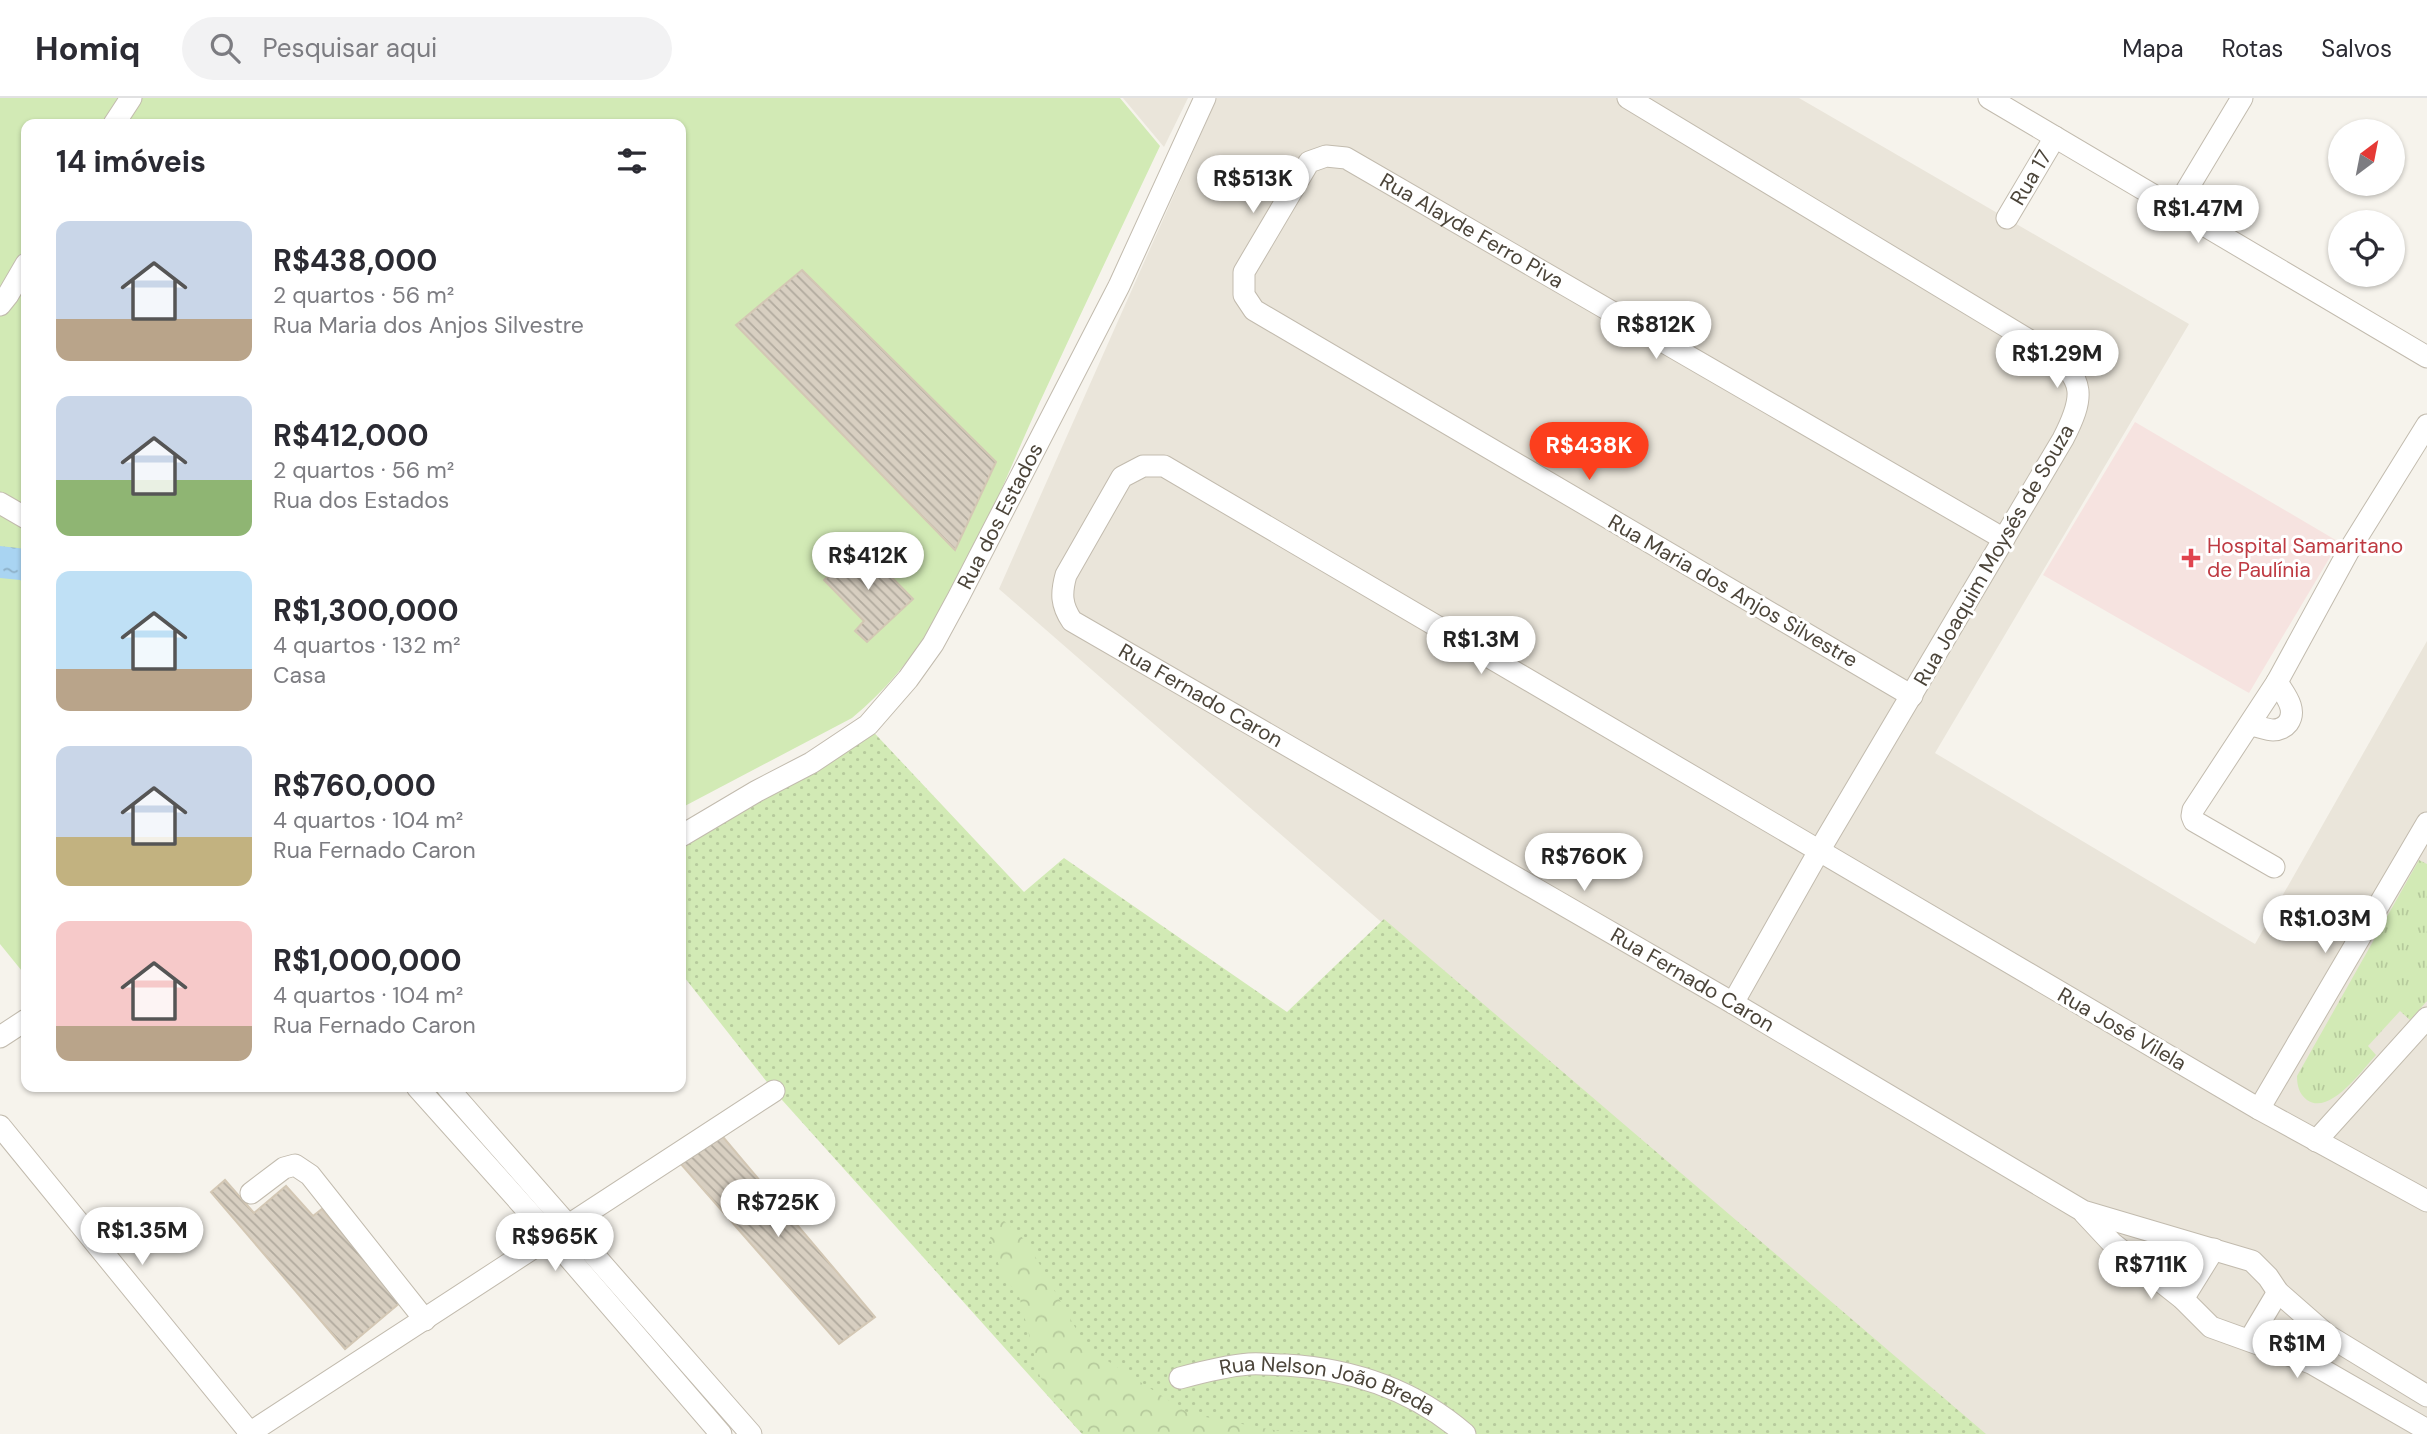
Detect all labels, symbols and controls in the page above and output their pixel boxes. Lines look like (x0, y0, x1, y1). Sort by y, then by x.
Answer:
search box (182, 17, 672, 80)
text: Homiq (35, 27, 140, 70)
icon: search (206, 29, 244, 67)
text: Pesquisar aqui (262, 31, 437, 65)
text: Mapa (2122, 33, 2184, 64)
text: Rotas (2222, 33, 2283, 64)
text: Salvos (2321, 33, 2392, 64)
north arrow (2328, 119, 2404, 196)
map controls (2328, 119, 2405, 287)
text: 14 imóveis (56, 142, 206, 181)
icon: filters (613, 142, 651, 180)
street label: Rua 17 (2004, 145, 2058, 210)
pin: R$513K (1196, 156, 1310, 215)
text: R$513K (1213, 163, 1293, 193)
street label: Rua Alayde Ferro Piva (1375, 167, 1569, 295)
pin: R$1.47M (2133, 186, 2263, 245)
text: R$1.47M (2153, 193, 2243, 223)
button: locate (2328, 210, 2405, 287)
text: R$438,000 (273, 241, 437, 280)
icon: home (112, 249, 196, 333)
text: 2 quartos · 56 m² (273, 280, 454, 310)
pin: R$812K (1599, 302, 1713, 361)
text: R$812K (1616, 309, 1696, 339)
text: Rua Maria dos Anjos Silvestre (273, 310, 584, 340)
pin: R$1.29M (1992, 330, 2122, 390)
text: R$1.29M (2012, 338, 2102, 368)
text: R$412,000 (273, 416, 429, 455)
street label: Rua Joaquim Moysés de Souza (1907, 419, 2081, 691)
pin: R$438K (1532, 422, 1646, 482)
icon: home (112, 424, 196, 508)
text: R$438K (1546, 430, 1632, 460)
street label: Rua dos Estados (951, 438, 1050, 594)
text: 2 quartos · 56 m² (273, 455, 454, 485)
text: Rua dos Estados (273, 485, 449, 515)
street label: Rua Maria dos Anjos Silvestre (1603, 508, 1863, 674)
pin: R$412K (811, 532, 925, 592)
place label: Hospital Samaritano de Paulínia (2207, 532, 2403, 584)
text: R$412K (828, 540, 908, 570)
marker: Hospital Samaritano de Paulínia (2181, 548, 2201, 568)
text: R$1,300,000 (273, 591, 459, 630)
icon: home (112, 599, 196, 683)
pin: R$1.3M (1424, 616, 1538, 676)
text: R$1.3M (1443, 624, 1519, 654)
text: 4 quartos · 132 m² (273, 630, 461, 660)
street label: Rua Fernado Caron (1114, 637, 1288, 754)
text: Casa (273, 660, 326, 690)
text: R$760,000 (273, 766, 436, 805)
icon: home (112, 774, 196, 858)
text: 4 quartos · 104 m² (273, 805, 463, 835)
pin: R$760K (1527, 834, 1641, 893)
text: Rua Fernado Caron (273, 835, 476, 865)
text: R$760K (1541, 841, 1627, 871)
pin: R$1.03M (2260, 896, 2390, 955)
text: R$1.03M (2279, 903, 2371, 933)
street label: Rua Fernado Caron (1605, 921, 1780, 1038)
text: R$1,000,000 (273, 941, 462, 980)
icon: home (112, 949, 196, 1033)
text: 4 quartos · 104 m² (273, 980, 463, 1010)
street label: Rua José Vilela (2052, 981, 2192, 1077)
text: Rua Fernado Caron (273, 1010, 476, 1040)
pin: R$725K (721, 1180, 835, 1239)
text: R$725K (736, 1187, 820, 1217)
pin: R$1.35M (77, 1208, 207, 1267)
pin: R$965K (498, 1214, 612, 1273)
text: R$1.35M (96, 1215, 188, 1245)
text: R$965K (512, 1221, 598, 1251)
pin: R$711K (2094, 1242, 2208, 1301)
text: R$711K (2115, 1249, 2187, 1279)
pin: R$1M (2256, 1320, 2338, 1380)
text: R$1M (2268, 1328, 2326, 1358)
street label: Rua Nelson João Breda (1217, 1350, 1440, 1422)

